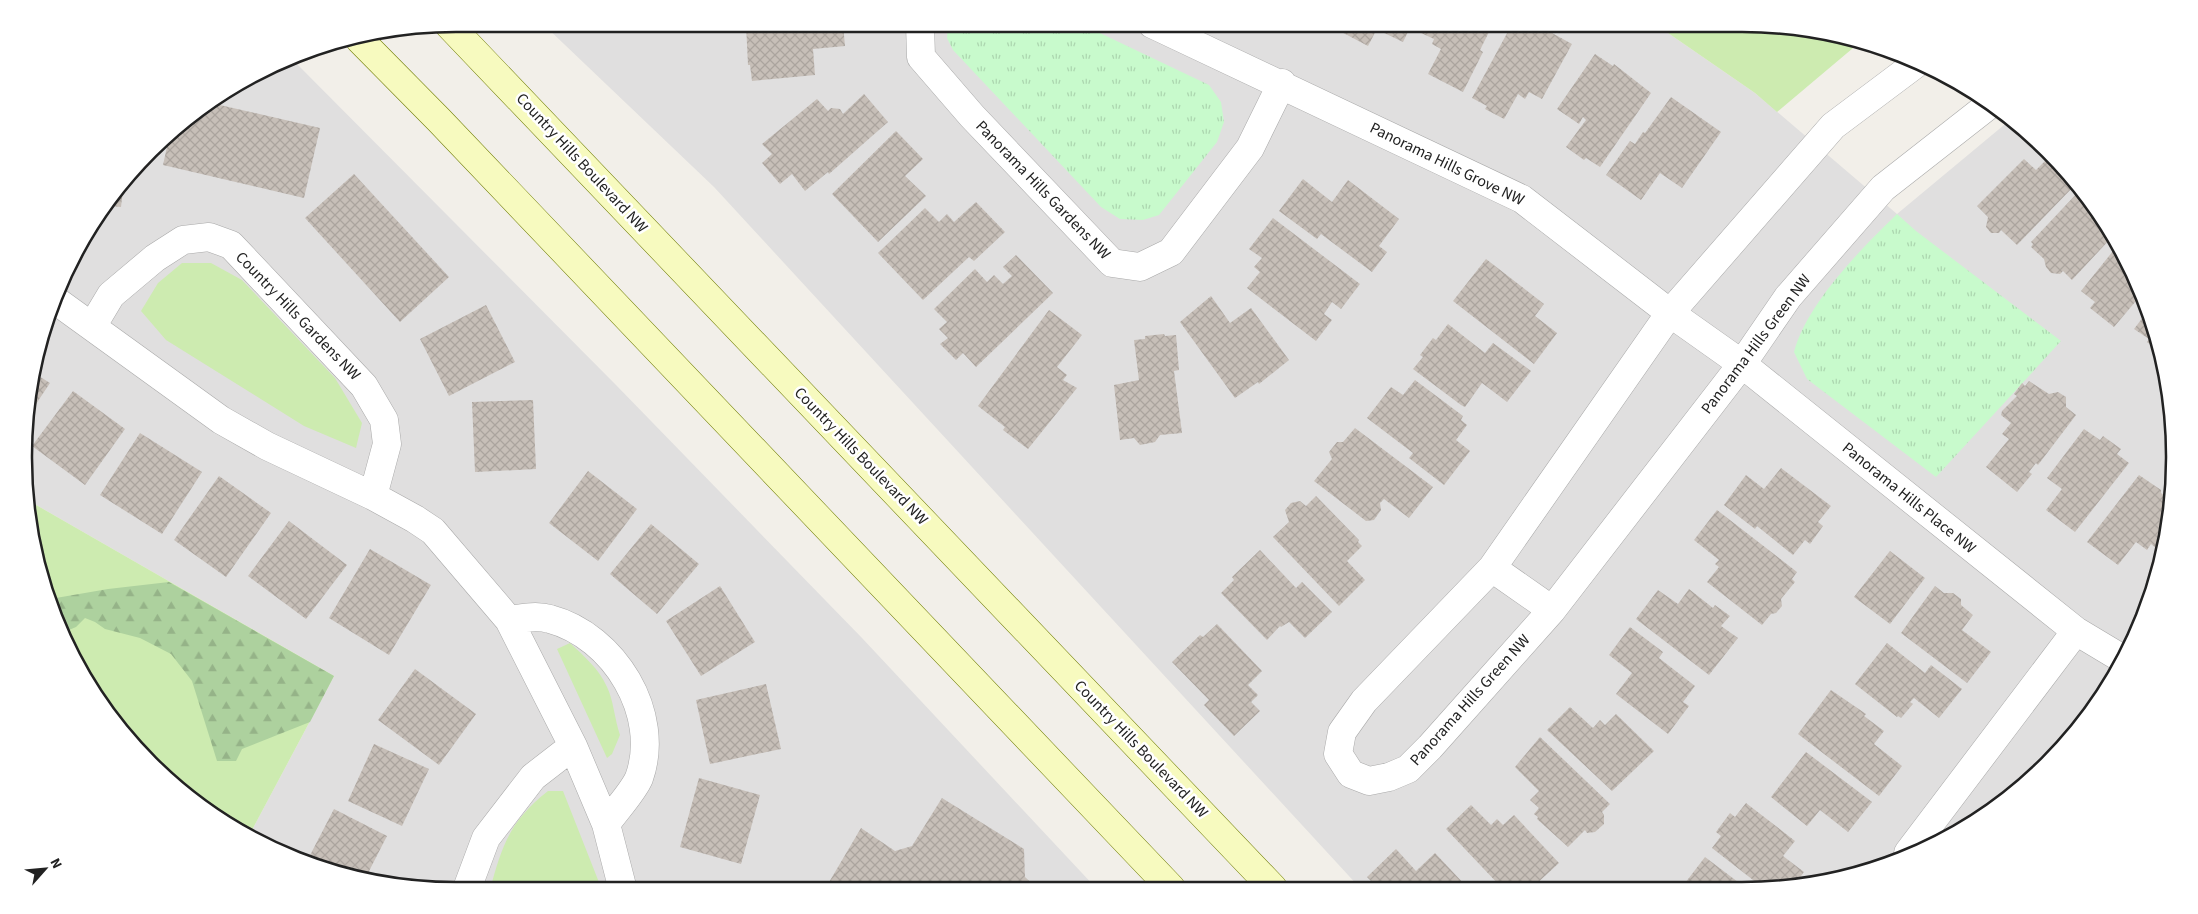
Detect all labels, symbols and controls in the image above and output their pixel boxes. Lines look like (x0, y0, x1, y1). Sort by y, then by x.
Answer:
street label: Country Hills Boulevard NW (511, 88, 653, 238)
street label: Panorama Hills Gardens NW (971, 116, 1116, 265)
street label: Panorama Hills Grove NW (1366, 117, 1528, 211)
street label: Country Hills Gardens NW (231, 247, 366, 386)
street label: Panorama Hills Green NW (1696, 269, 1816, 419)
street label: Country Hills Boulevard NW (789, 382, 933, 530)
street label: Panorama Hills Place NW (1837, 437, 1981, 559)
street label: Panorama Hills Green NW (1405, 629, 1535, 771)
street label: Country Hills Boulevard NW (1069, 675, 1213, 823)
north arrow (20, 844, 70, 894)
text: N (45, 855, 67, 872)

